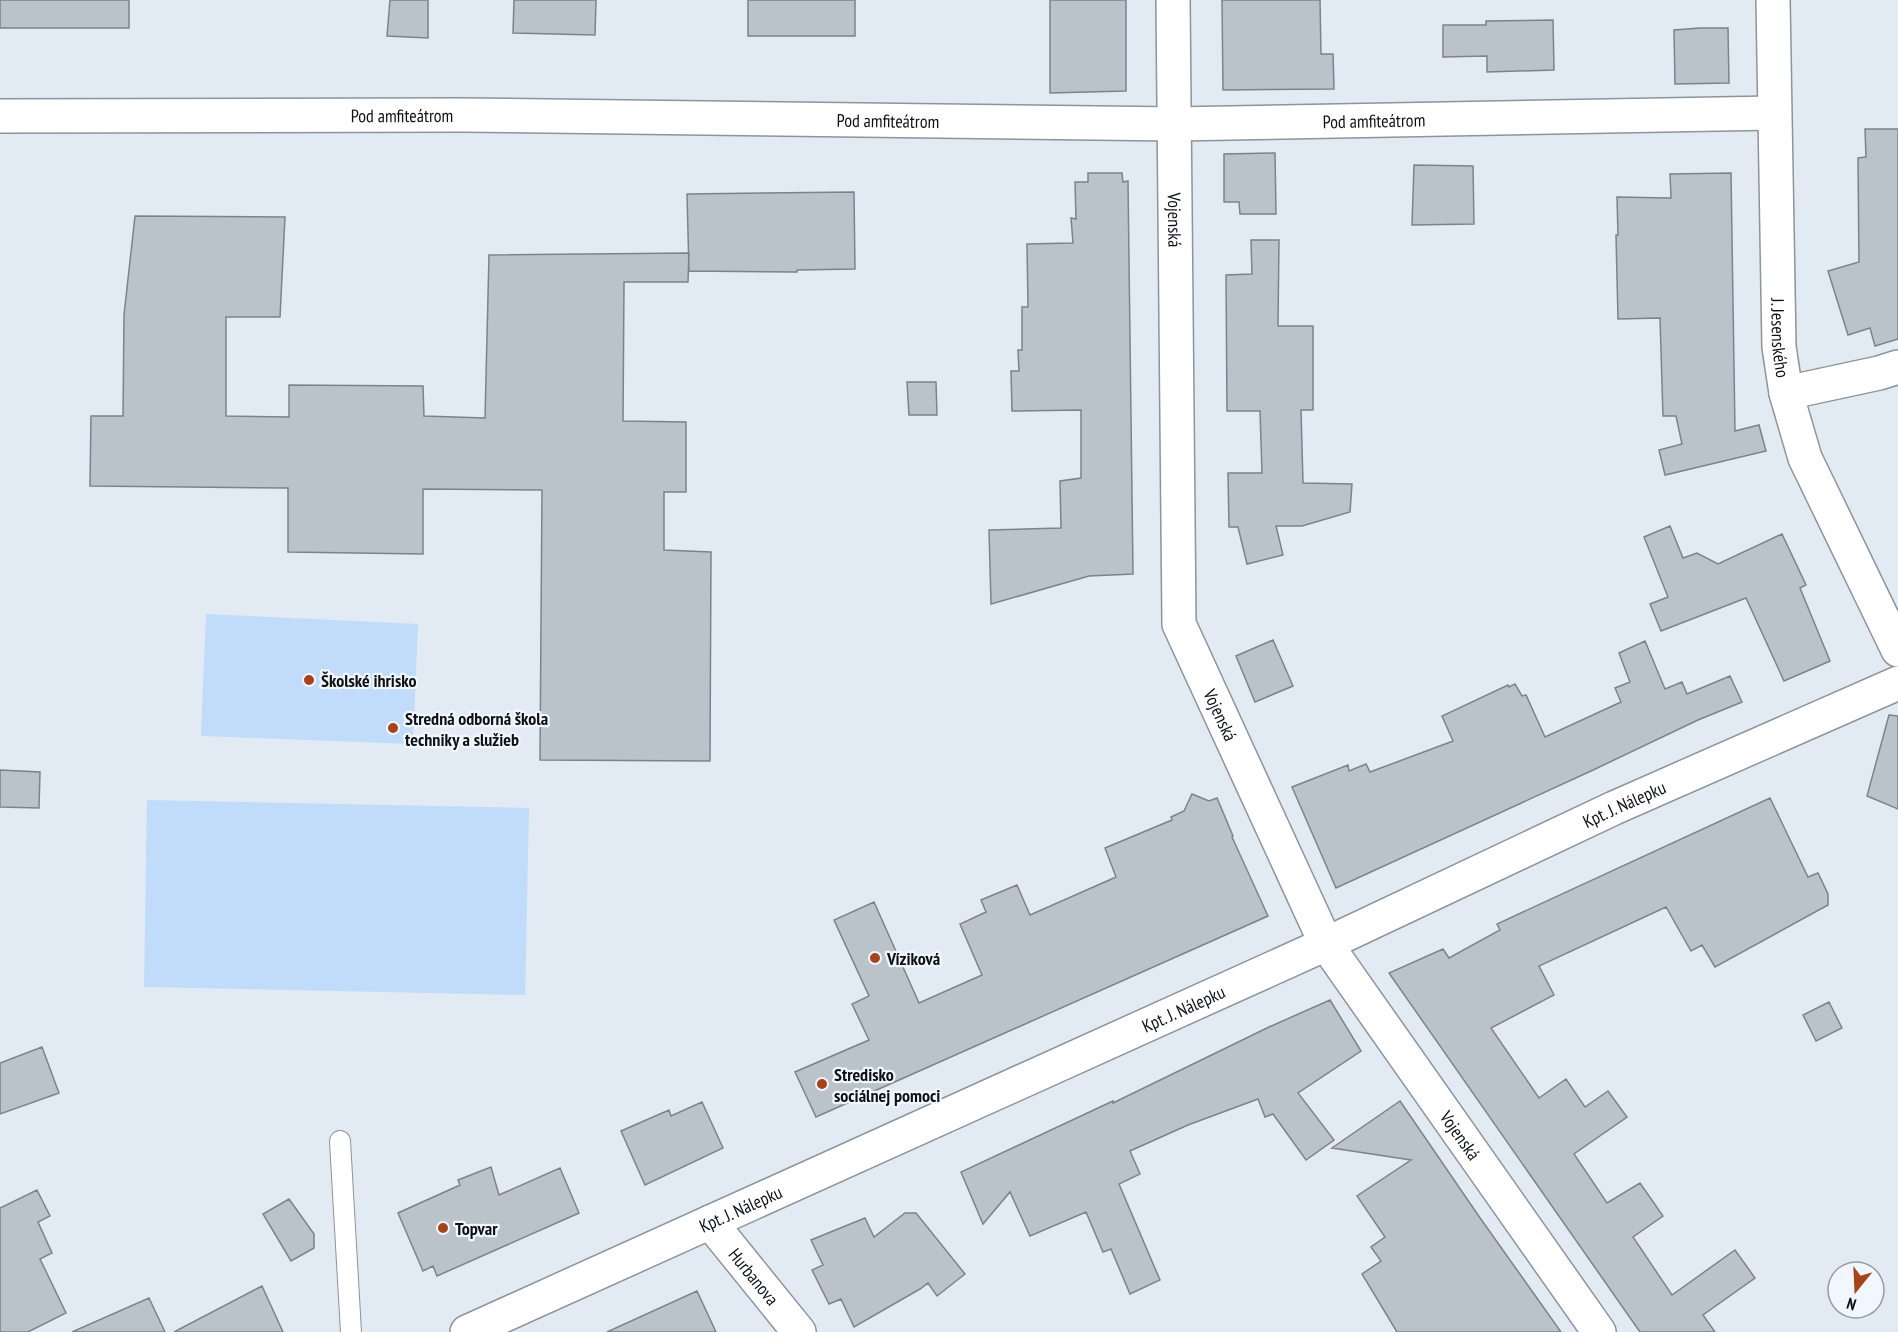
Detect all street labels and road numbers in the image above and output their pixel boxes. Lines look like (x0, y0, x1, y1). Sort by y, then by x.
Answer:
street label: Pod amfiteátrom (351, 104, 453, 127)
street label: Pod amfiteátrom (836, 108, 939, 133)
street label: Pod amfiteátrom (1322, 108, 1425, 133)
street label: Vojenská (1163, 192, 1187, 247)
street label: J. Jesenského (1767, 297, 1795, 379)
street label: Vojenská (1198, 684, 1243, 745)
street label: Kpt. J. Nálepku (1579, 775, 1669, 833)
street label: Kpt. J. Nálepku (1138, 980, 1228, 1037)
street label: Vojenská (1435, 1105, 1486, 1164)
street label: Kpt. J. Nálepku (695, 1180, 785, 1237)
street label: Hurbanova (724, 1243, 784, 1310)

